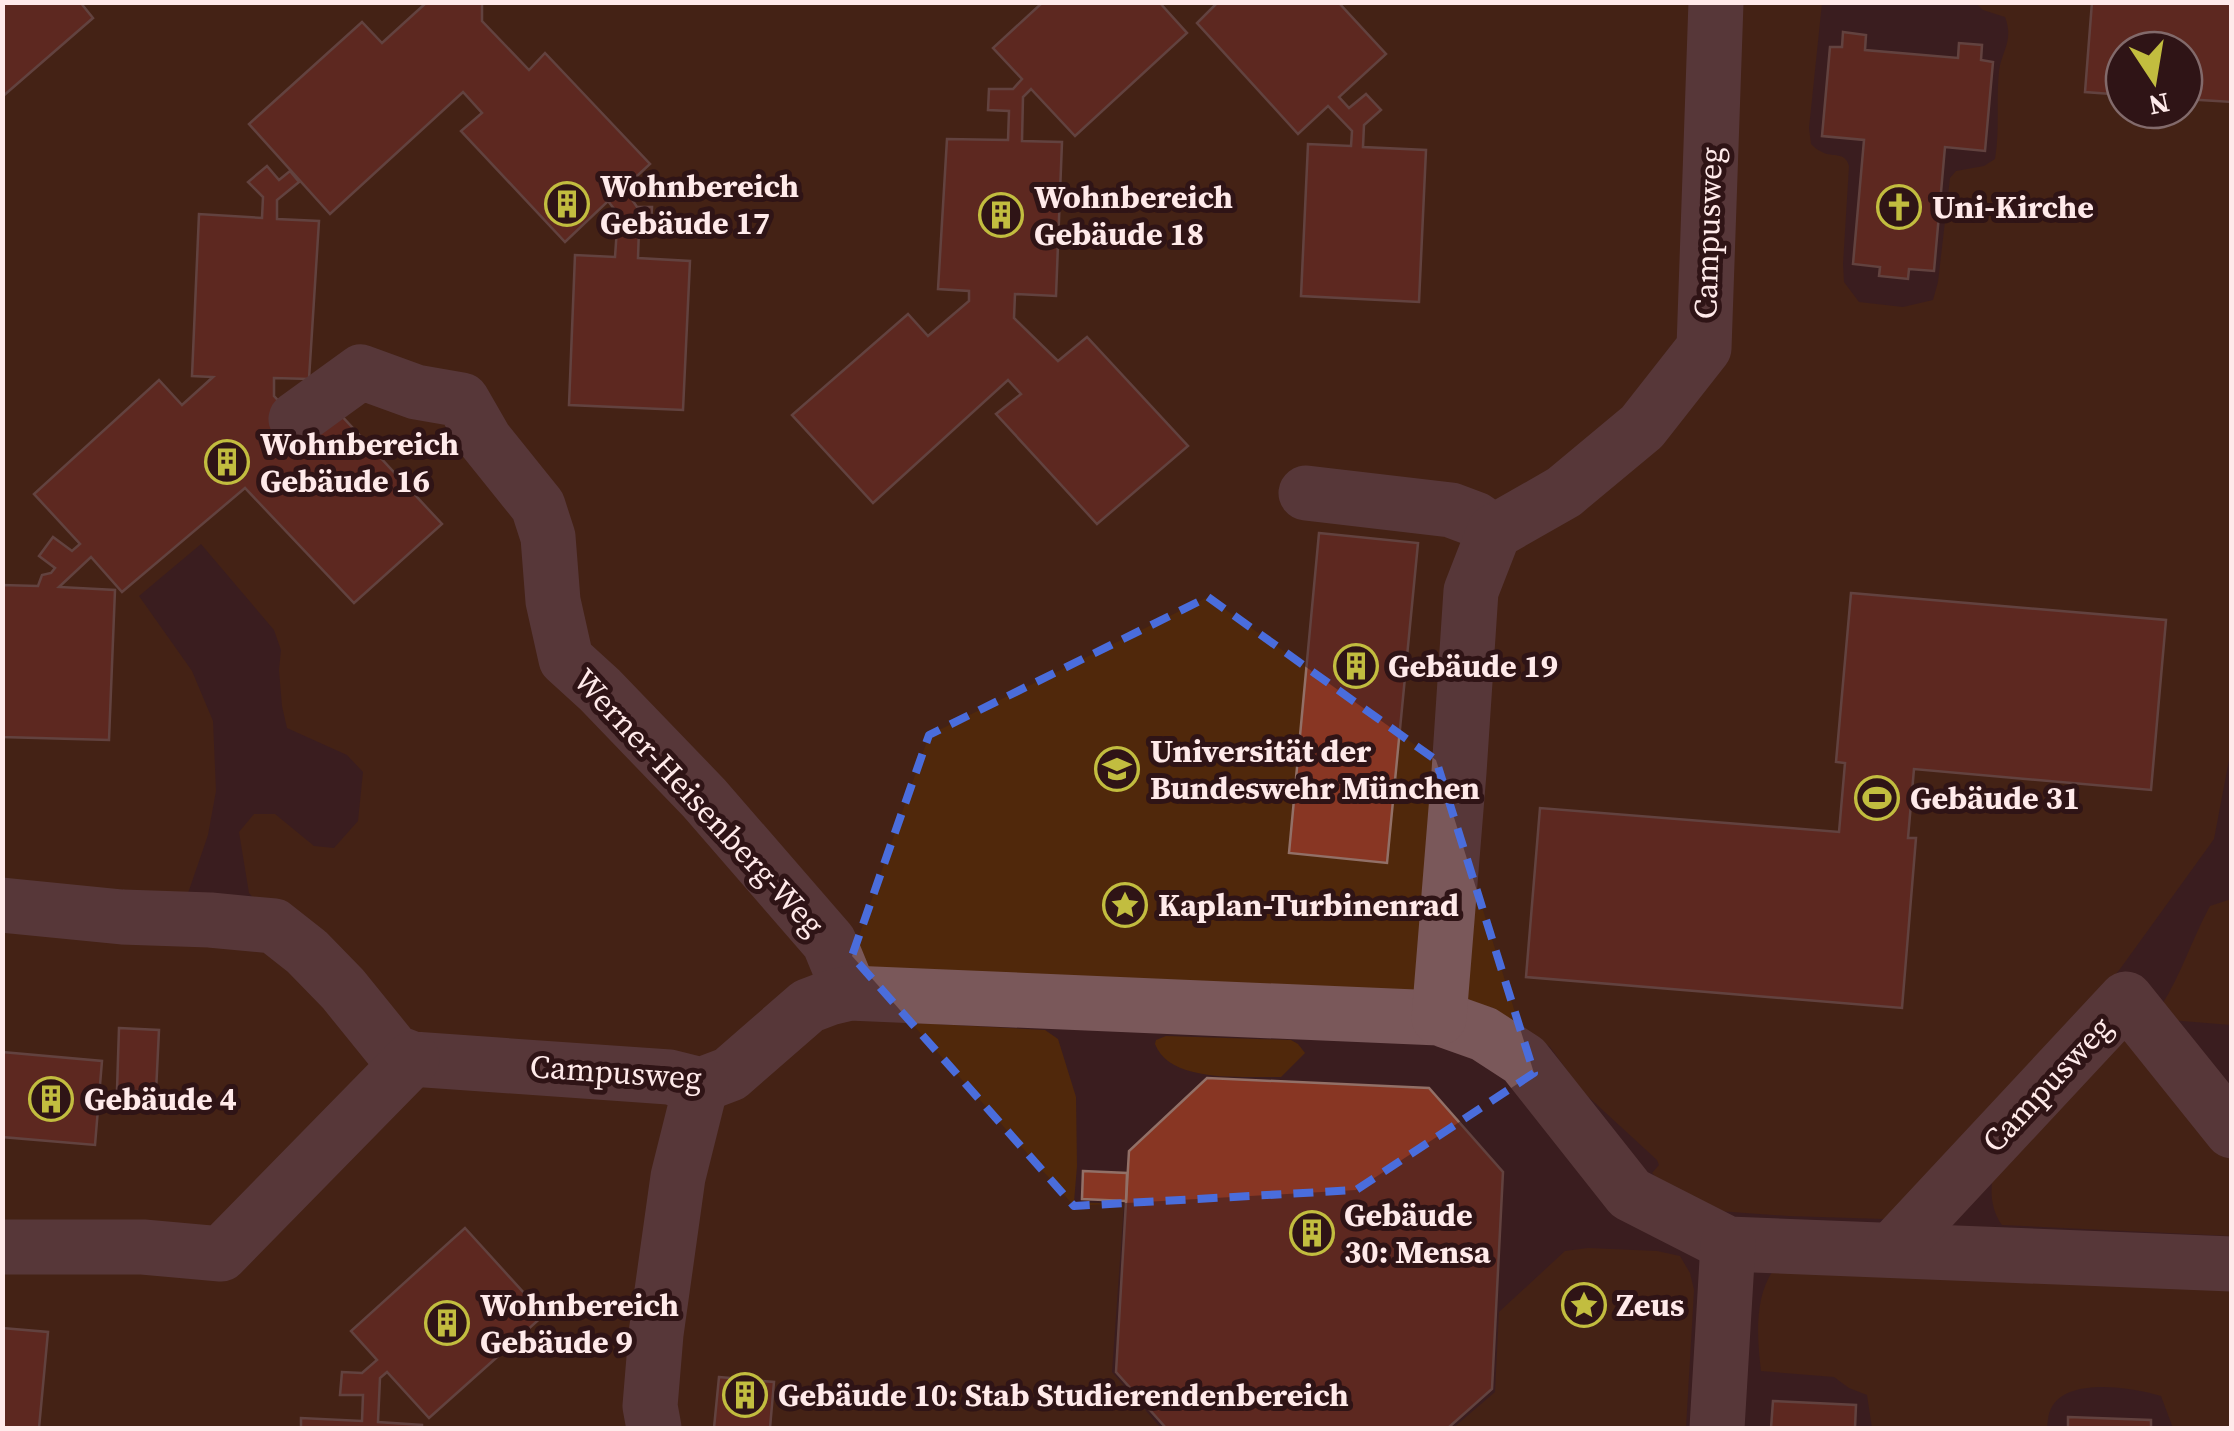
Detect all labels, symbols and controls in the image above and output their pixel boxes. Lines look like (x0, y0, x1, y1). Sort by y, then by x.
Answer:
north arrow (2104, 30, 2204, 130)
text: N (2145, 84, 2173, 125)
street label: Campusweg (1683, 146, 1733, 320)
place label: Wohnbereich Gebäude 17 (600, 164, 799, 245)
place label: Wohnbereich Gebäude 18 (1034, 175, 1233, 256)
building icon: Wohnbereich Gebäude 17 (544, 181, 590, 227)
church icon: Uni-Kirche (1876, 184, 1922, 230)
place label: Uni-Kirche (1932, 185, 2094, 229)
building icon: Wohnbereich Gebäude 18 (978, 192, 1024, 238)
place label: Wohnbereich Gebäude 16 (260, 422, 459, 503)
building icon: Wohnbereich Gebäude 16 (204, 439, 250, 485)
building icon: Gebäude 19 (1333, 643, 1379, 689)
place label: Gebäude 19 (1388, 644, 1558, 688)
street label: Werner-Heisenberg-Weg (563, 659, 835, 945)
place label: Universität der Bundeswehr München (1150, 729, 1480, 810)
school or university icon: Universität der Bundeswehr München (1094, 746, 1140, 792)
sports icon: Gebäude 31 (1854, 775, 1900, 821)
place label: Gebäude 31 (1910, 776, 2080, 820)
place icon: Kaplan-Turbinenrad (1102, 882, 1148, 928)
place label: Kaplan-Turbinenrad (1158, 883, 1459, 927)
street label: Campusweg (1972, 1006, 2122, 1162)
street label: Campusweg (529, 1044, 703, 1100)
building icon: Gebäude 4 (28, 1076, 74, 1122)
place label: Gebäude 4 (84, 1077, 237, 1121)
place label: Gebäude 30: Mensa (1344, 1193, 1492, 1274)
building icon: Gebäude 30: Mensa (1289, 1210, 1335, 1256)
place icon: Zeus (1561, 1282, 1607, 1328)
place label: Wohnbereich Gebäude 9 (480, 1283, 679, 1364)
place label: Zeus (1616, 1283, 1685, 1327)
building icon: Wohnbereich Gebäude 9 (424, 1300, 470, 1346)
building icon: Gebäude 10: Stab Studierendenbereich (722, 1372, 768, 1418)
place label: Gebäude 10: Stab Studierendenbereich (778, 1373, 1349, 1417)

